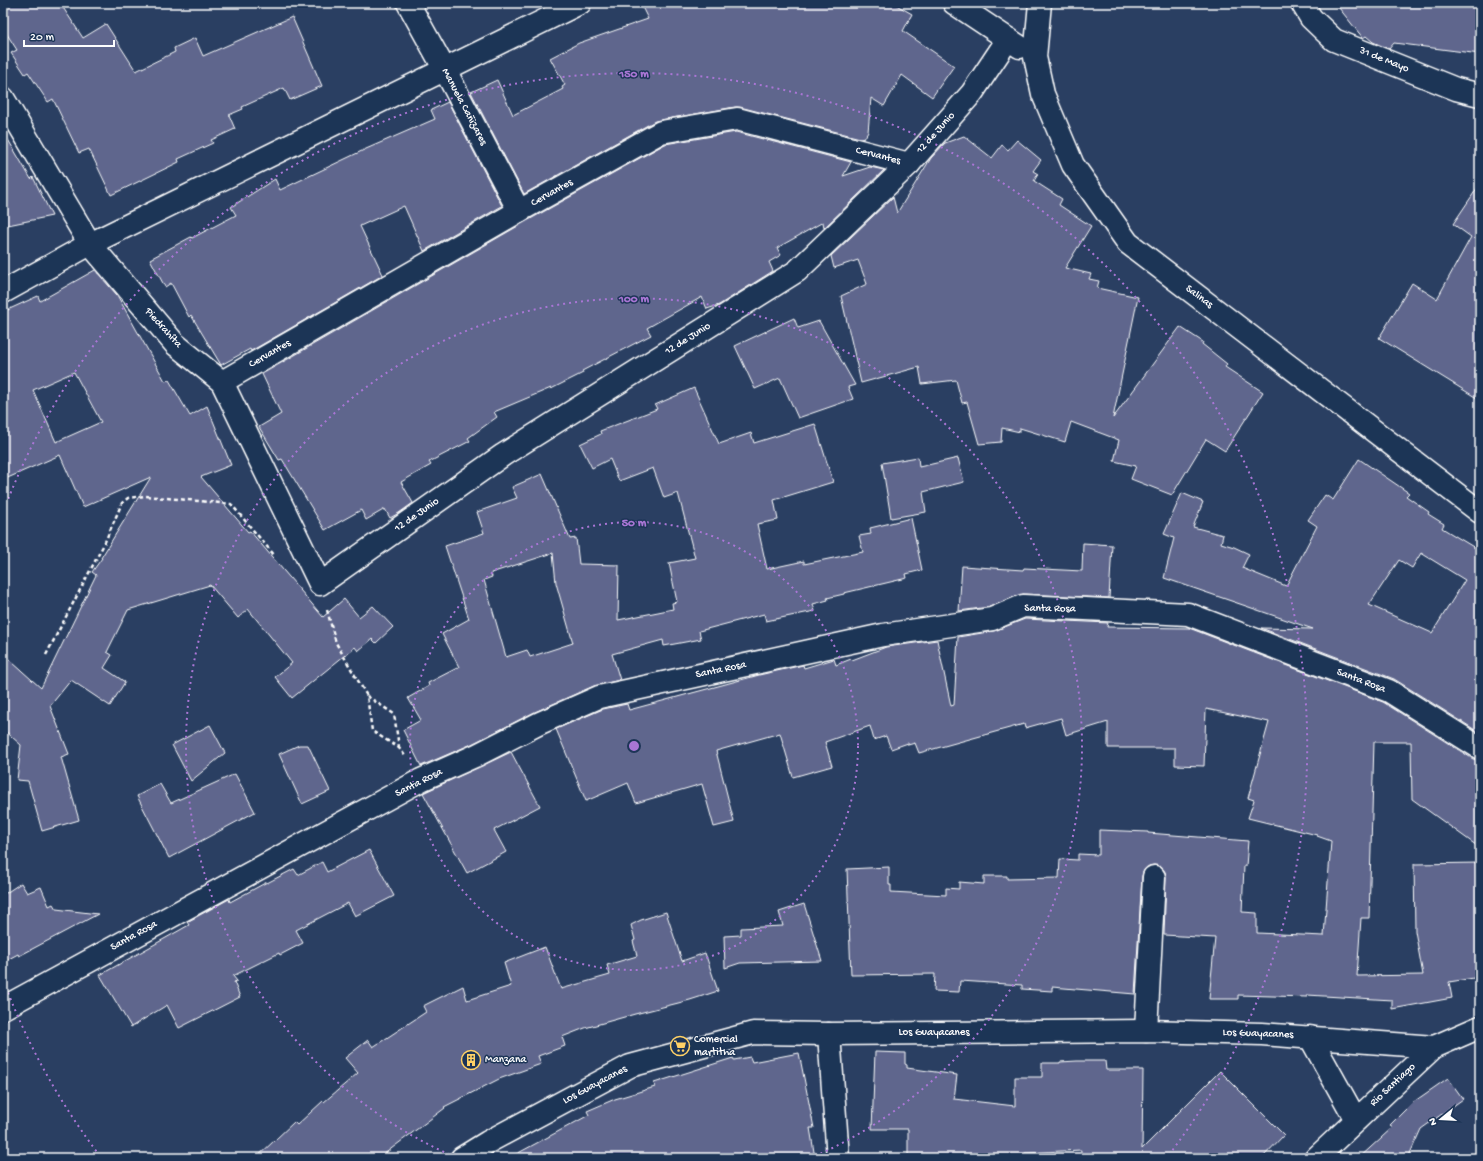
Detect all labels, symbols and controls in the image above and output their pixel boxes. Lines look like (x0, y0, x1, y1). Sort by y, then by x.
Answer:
scale bar (24, 22, 114, 48)
text: 20 m (30, 31, 55, 45)
street label: 31 de Mayo (1357, 44, 1411, 75)
street label: Manuela Cañizares (439, 67, 490, 148)
text: 150 m (618, 68, 649, 82)
street label: 12 de Junio (914, 110, 958, 157)
street label: Cervantes (854, 145, 903, 168)
street label: Cervantes (529, 176, 576, 209)
street label: Salinas (1183, 283, 1216, 312)
text: 100 m (618, 293, 649, 307)
street label: Piedrahíta (141, 305, 185, 351)
street label: 12 de Junio (662, 320, 713, 358)
street label: Cervantes (247, 337, 294, 371)
street label: 12 de Junio (392, 495, 442, 535)
text: 50 m (622, 517, 647, 531)
street label: Santa Rosa (1024, 603, 1077, 615)
street label: Santa Rosa (695, 659, 748, 681)
street label: Santa Rosa (1335, 666, 1388, 696)
centre of rings (627, 739, 641, 753)
street label: Santa Rosa (393, 766, 445, 800)
street label: Santa Rosa (109, 918, 160, 954)
street label: Los Guayacanes (899, 1027, 970, 1039)
street label: Los Guayacanes (1222, 1027, 1295, 1041)
place label: Comercial martitha (694, 1034, 738, 1059)
supermarket icon: Comercial martitha (669, 1035, 691, 1057)
building icon: Manzana (460, 1049, 482, 1071)
place label: Manzana (485, 1054, 527, 1066)
street label: Rio Santiago (1368, 1061, 1418, 1109)
street label: Los Guayacanes (561, 1063, 630, 1107)
north arrow (1421, 1099, 1461, 1139)
text: N (1427, 1116, 1440, 1127)

